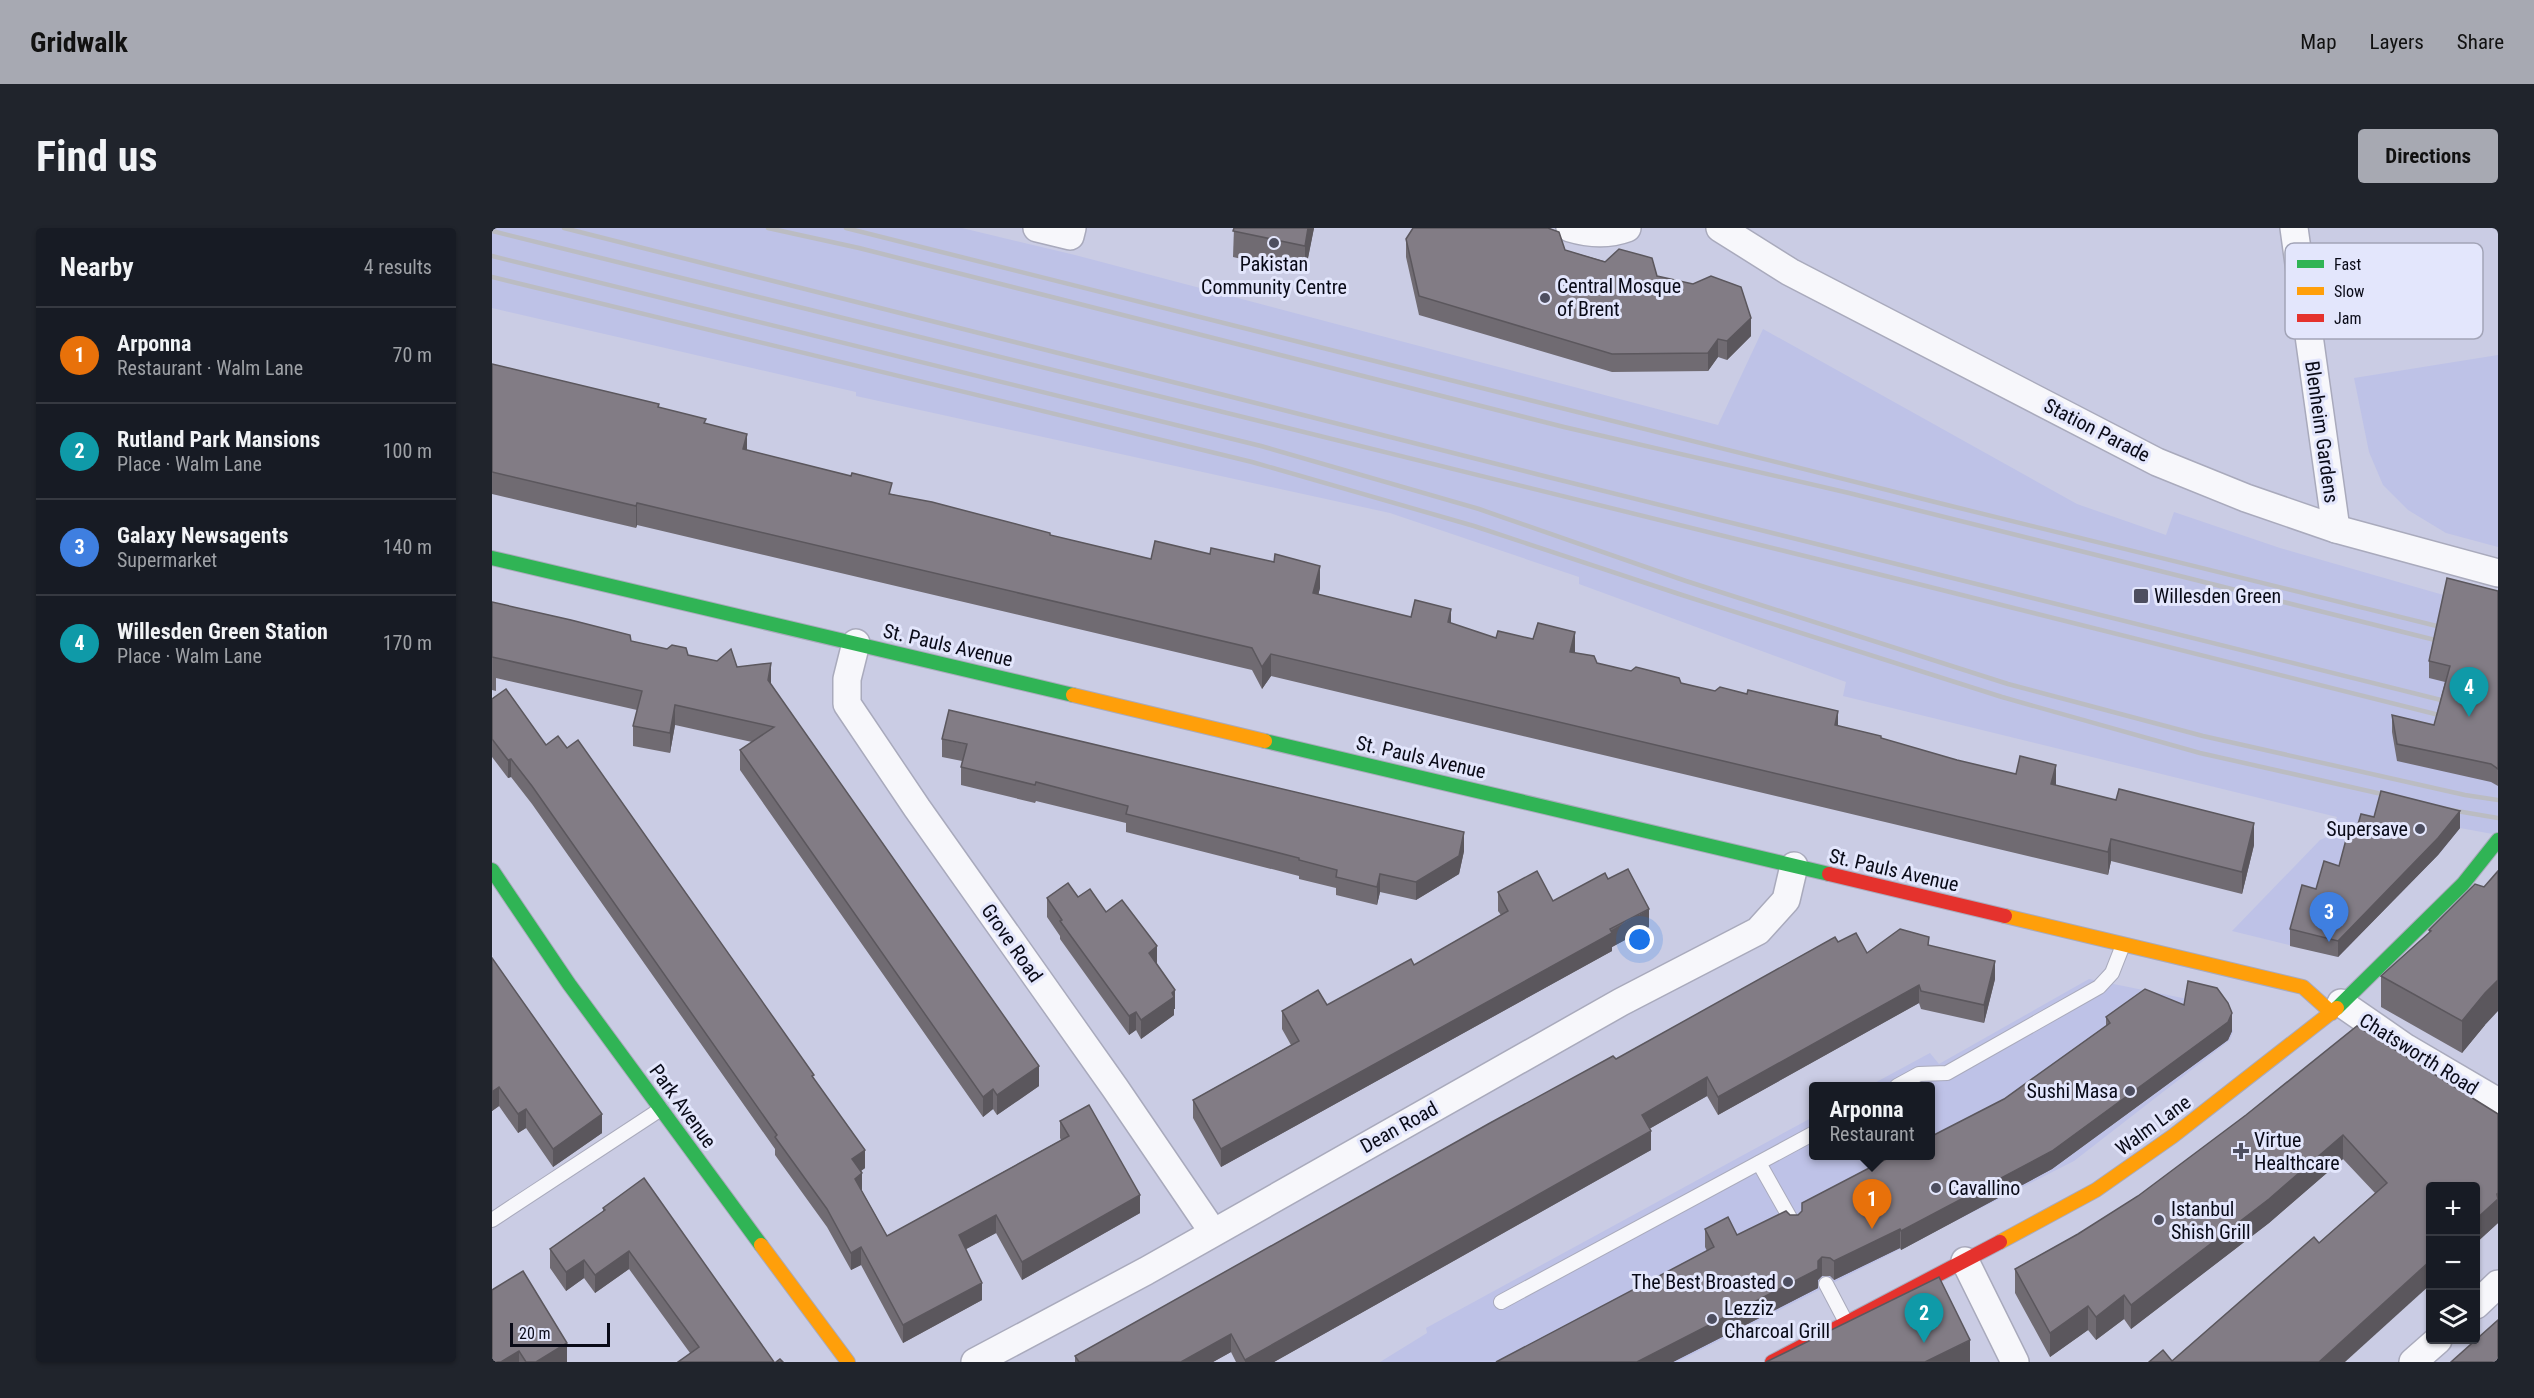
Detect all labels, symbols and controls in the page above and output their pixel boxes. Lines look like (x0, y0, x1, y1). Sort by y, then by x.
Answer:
text: Gridwalk (30, 26, 128, 59)
text: Map (2300, 30, 2337, 54)
text: Layers (2370, 30, 2424, 54)
text: Share (2457, 30, 2504, 54)
button: Directions (2358, 129, 2498, 183)
text: Find us (36, 132, 157, 181)
marker: Pakistan Community Centre (1267, 236, 1281, 250)
legend (2285, 243, 2483, 339)
text: Nearby (60, 252, 134, 282)
place label: Pakistan Community Centre (1201, 252, 1347, 299)
text: 4 results (364, 255, 432, 279)
text: Fast (2334, 255, 2361, 274)
place label: Central Mosque of Brent (1557, 274, 1681, 321)
text: Slow (2334, 282, 2364, 301)
marker: Central Mosque of Brent (1538, 291, 1552, 305)
text: Jam (2334, 309, 2361, 328)
text: Arponna (117, 331, 191, 356)
text: 1 (74, 343, 85, 367)
text: 70 m (393, 343, 432, 367)
text: Restaurant · Walm Lane (117, 356, 303, 380)
street label: Blenheim Gardens (2300, 359, 2344, 505)
street label: Station Parade (2040, 393, 2154, 467)
text: Rutland Park Mansions (117, 427, 320, 452)
text: 2 (74, 439, 85, 463)
text: 100 m (383, 439, 432, 463)
text: Place · Walm Lane (117, 452, 262, 476)
text: Galaxy Newsagents (117, 523, 288, 548)
text: 3 (74, 535, 85, 559)
text: 140 m (383, 535, 432, 559)
text: Supermarket (117, 548, 217, 572)
place label: Willesden Green (2154, 584, 2281, 608)
marker: Willesden Green (2132, 587, 2150, 605)
street label: St. Pauls Avenue (881, 618, 1015, 672)
text: Willesden Green Station (117, 619, 328, 644)
text: 4 (74, 631, 85, 655)
text: 170 m (383, 631, 432, 655)
text: Place · Walm Lane (117, 644, 262, 668)
pin: 4 (2450, 668, 2488, 717)
street label: St. Pauls Avenue (1354, 730, 1488, 784)
place label: Supersave (2326, 817, 2408, 841)
marker: Supersave (2413, 822, 2427, 836)
street label: St. Pauls Avenue (1827, 843, 1961, 897)
pin: 3 (2310, 892, 2348, 942)
street label: Grove Road (976, 899, 1048, 987)
your location (1625, 925, 1654, 954)
street label: Chatsworth Road (2355, 1008, 2483, 1100)
street label: Park Avenue (645, 1059, 721, 1153)
place label: Sushi Masa (2027, 1079, 2118, 1103)
popup (1809, 1082, 1935, 1160)
marker: Sushi Masa (2123, 1084, 2137, 1098)
street label: Walm Lane (2111, 1090, 2195, 1160)
street label: Dean Road (1356, 1096, 1442, 1158)
text: Arponna (1829, 1097, 1904, 1122)
text: Restaurant (1829, 1122, 1915, 1146)
place label: Virtue Healthcare (2254, 1128, 2340, 1175)
marker: Virtue Healthcare (2232, 1142, 2250, 1160)
place label: Cavallino (1948, 1176, 2020, 1200)
pin: 1 (1852, 1180, 1892, 1229)
marker: Cavallino (1929, 1181, 1943, 1195)
map controls (2426, 1182, 2480, 1344)
button: + (2426, 1182, 2480, 1236)
place label: Istanbul Shish Grill (2171, 1197, 2251, 1244)
marker: Istanbul Shish Grill (2152, 1213, 2166, 1227)
button: − (2426, 1236, 2480, 1290)
place label: The Best Broasted (1631, 1270, 1776, 1294)
marker: The Best Broasted (1781, 1275, 1795, 1289)
button: layers (2426, 1290, 2480, 1344)
pin: 2 (1904, 1294, 1944, 1343)
place label: Lezziz Charcoal Grill (1724, 1296, 1830, 1343)
marker: Lezziz Charcoal Grill (1705, 1312, 1719, 1326)
scale bar (510, 1320, 610, 1348)
text: 20 m (519, 1324, 551, 1343)

